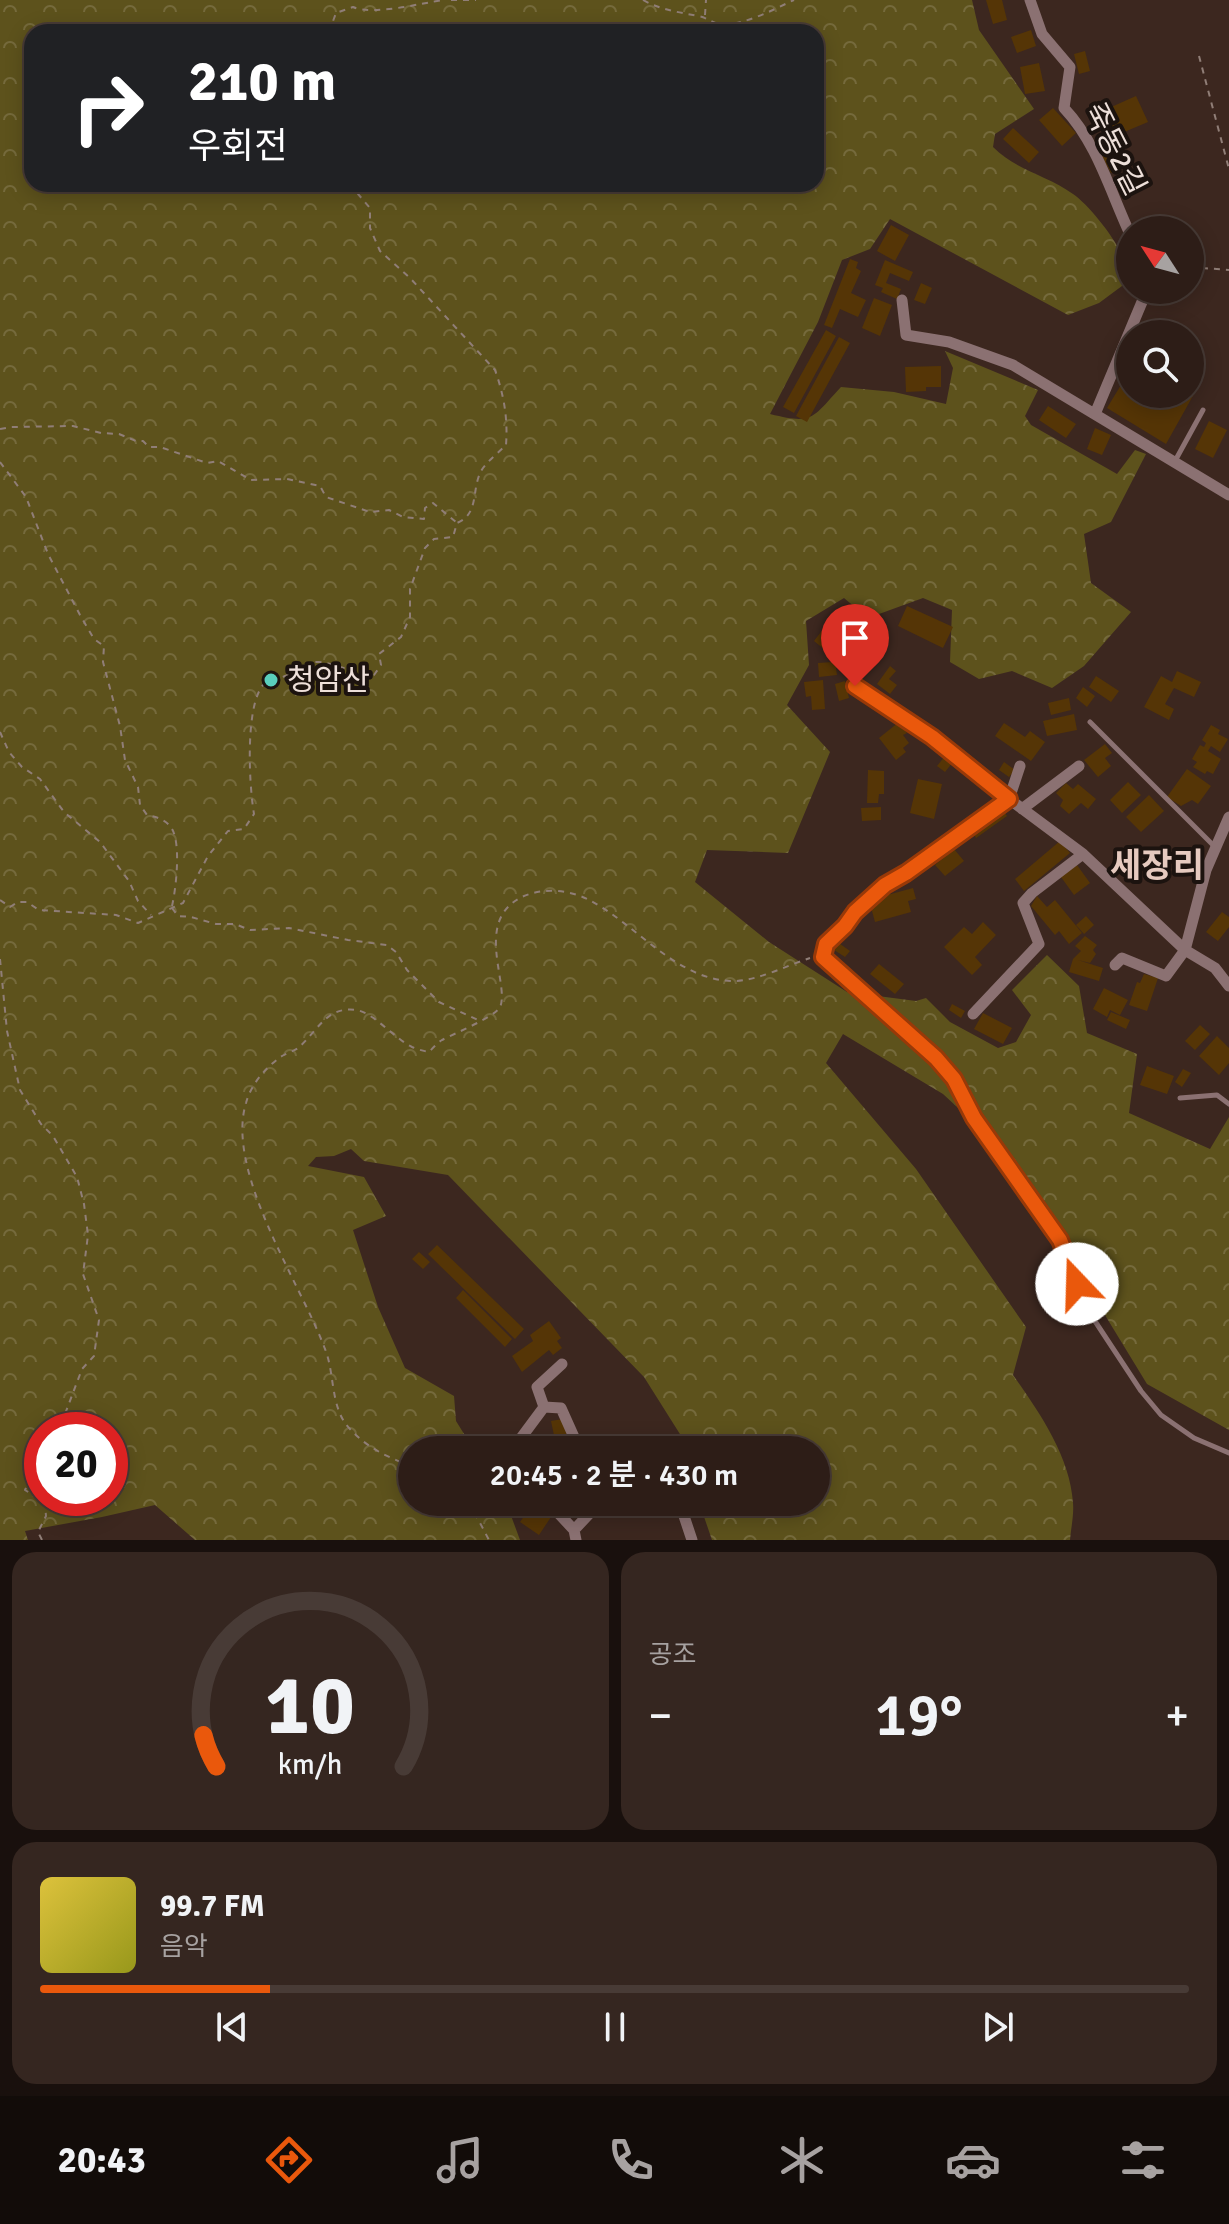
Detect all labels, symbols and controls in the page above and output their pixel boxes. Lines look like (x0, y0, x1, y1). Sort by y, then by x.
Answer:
text: 210 m (188, 47, 336, 116)
icon: right (56, 56, 160, 160)
street label: 죽동2길 (1076, 97, 1154, 202)
text: 우회전 (188, 124, 287, 169)
north arrow (1116, 216, 1204, 304)
map controls (1116, 216, 1204, 408)
button: search (1116, 320, 1204, 408)
pin (821, 604, 889, 686)
icon: arrive (833, 616, 877, 660)
place label: 청암산 (287, 662, 370, 699)
marker: 청암산 (262, 671, 280, 689)
district label: 세장리 (1110, 845, 1204, 887)
position arrow (1035, 1242, 1119, 1326)
speed limit sign: 20 (24, 1412, 128, 1516)
text: 20:45 · 2 분 · 430 m (490, 1457, 738, 1494)
text: 공조 (649, 1639, 696, 1671)
text: 10 (265, 1655, 355, 1757)
text: 19° (875, 1679, 963, 1753)
text: − (649, 1689, 672, 1743)
text: + (1165, 1689, 1189, 1743)
text: km/h (278, 1747, 343, 1782)
text: 99.7 FM (160, 1888, 265, 1925)
text: 음악 (160, 1931, 208, 1963)
icon: previous (210, 2005, 254, 2049)
icon: pause (593, 2005, 637, 2049)
icon: next (976, 2005, 1020, 2049)
icon: directions (261, 2132, 317, 2188)
icon: music (432, 2132, 488, 2188)
icon: phone (603, 2132, 659, 2188)
icon: climate (774, 2132, 830, 2188)
icon: car (945, 2132, 1001, 2188)
icon: filters (1115, 2132, 1171, 2188)
text: 20:43 (57, 2138, 146, 2183)

